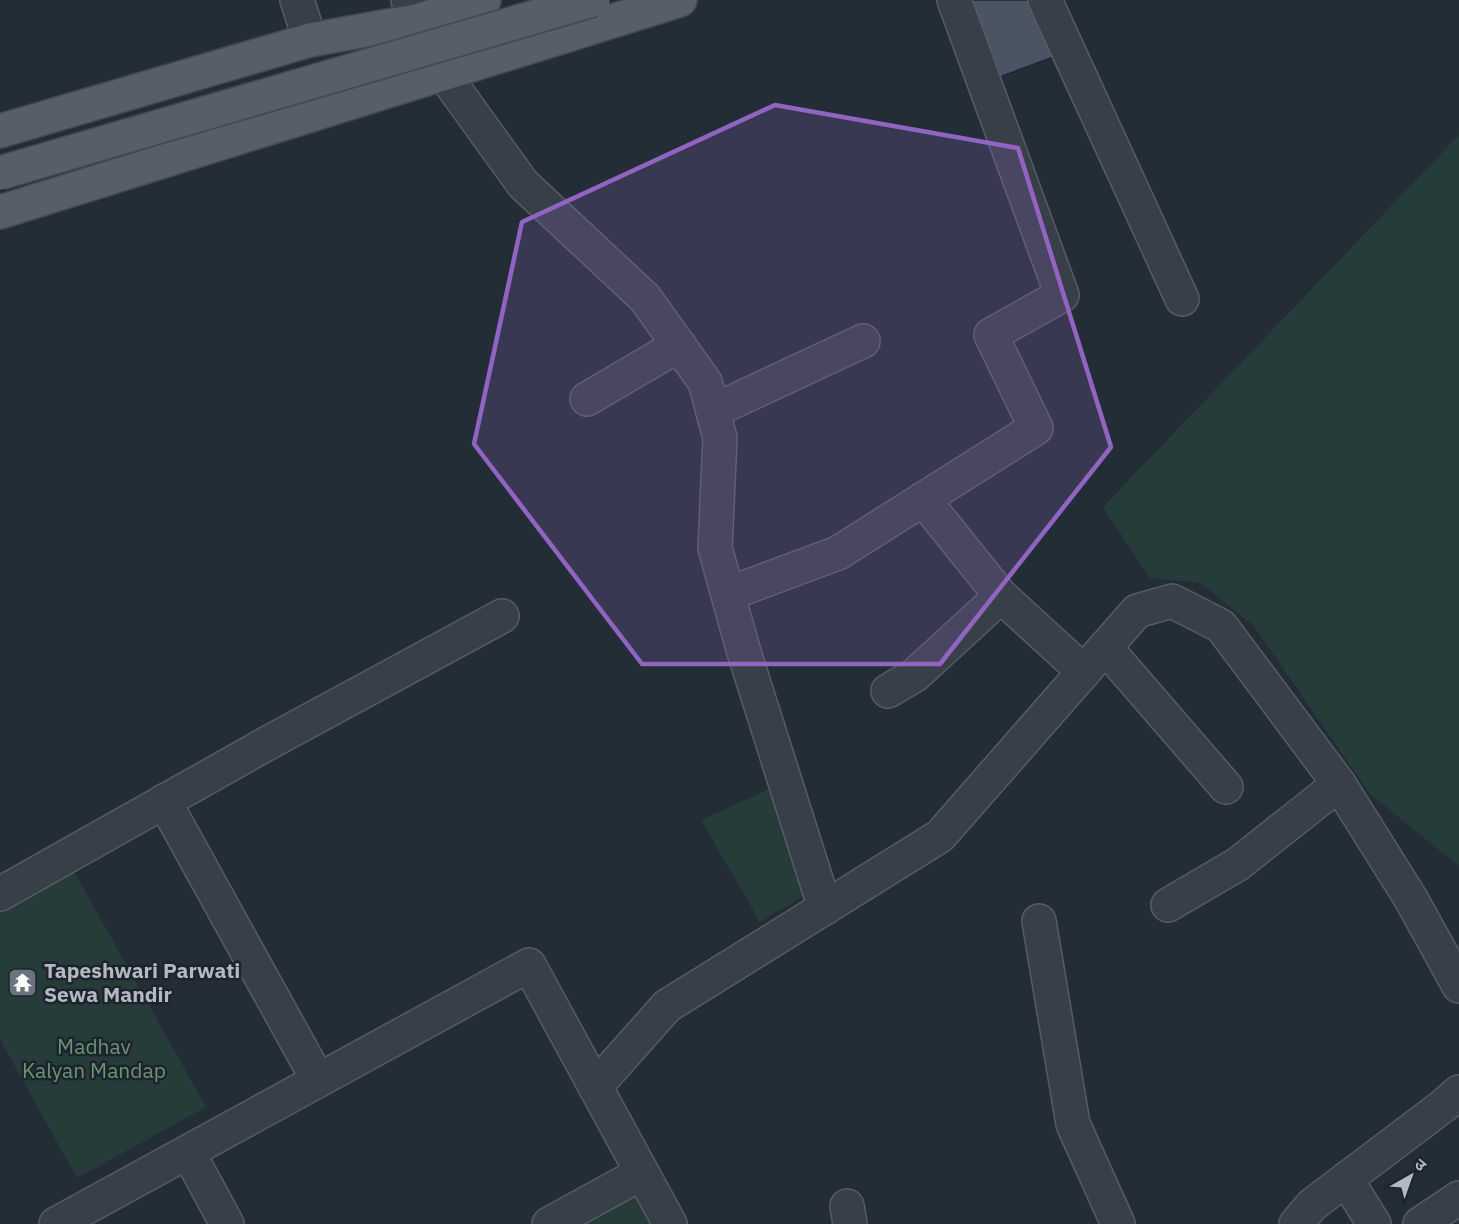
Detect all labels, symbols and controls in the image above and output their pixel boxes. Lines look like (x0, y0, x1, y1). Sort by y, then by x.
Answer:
place label: Tapeshwari Parwati Sewa Mandir (44, 956, 240, 1008)
temple icon: Tapeshwari Parwati Sewa Mandir (7, 966, 39, 998)
park label: Madhav Kalyan Mandap (22, 1032, 166, 1084)
north arrow (1381, 1146, 1441, 1206)
text: उ (1411, 1154, 1431, 1176)

